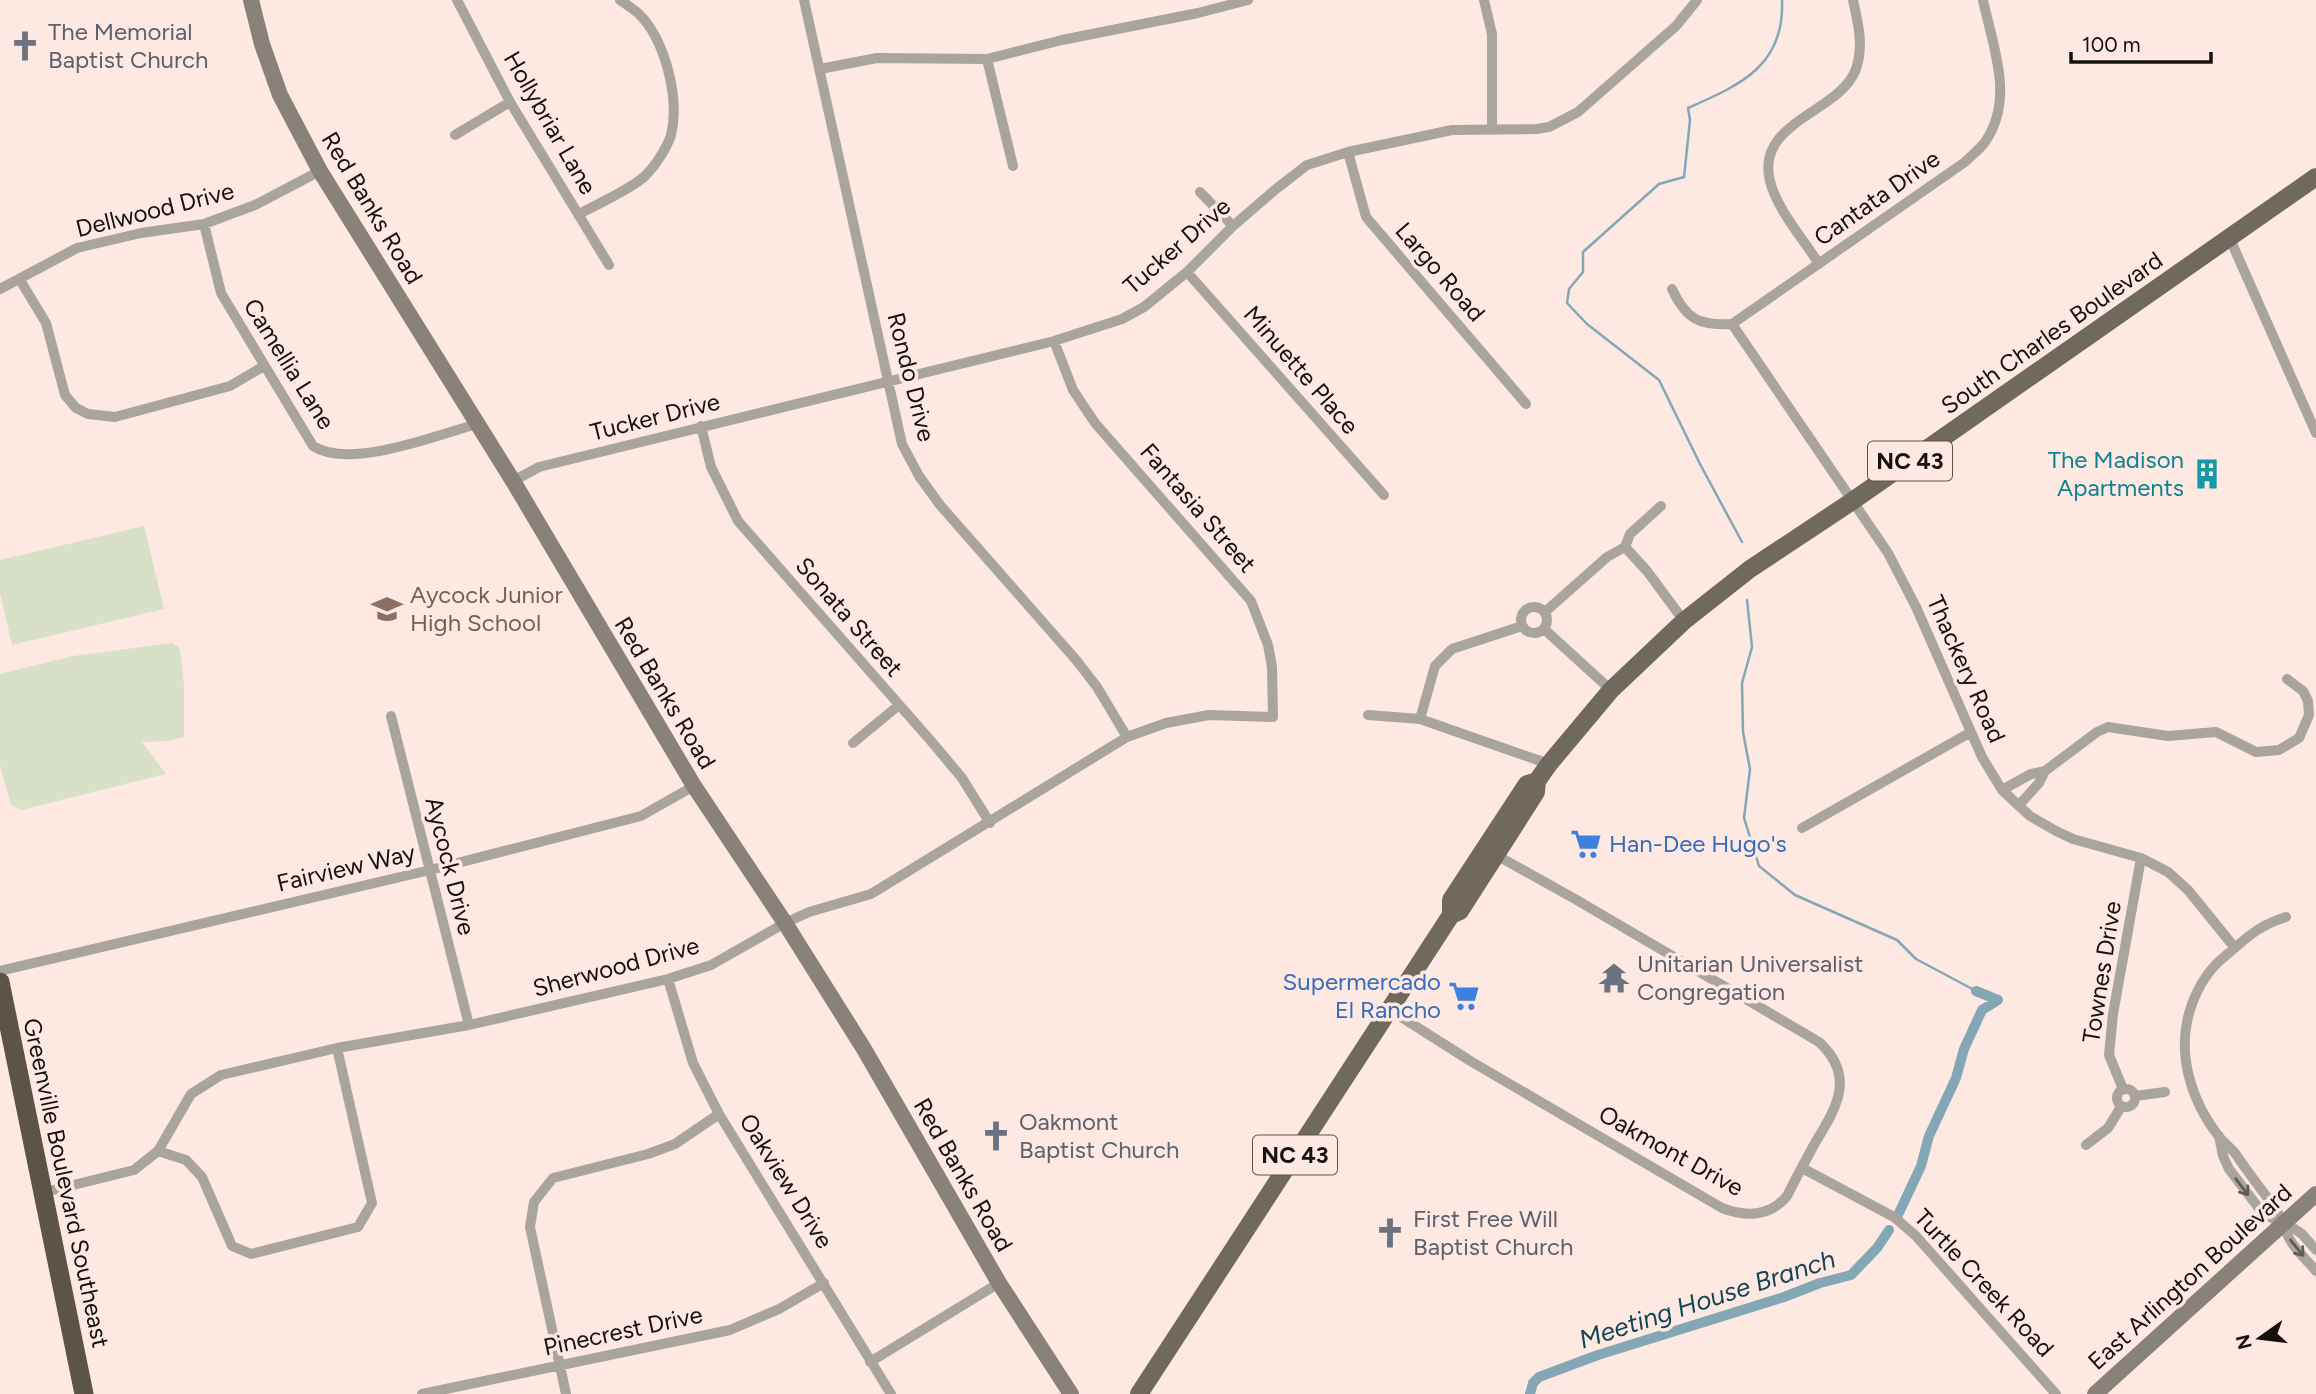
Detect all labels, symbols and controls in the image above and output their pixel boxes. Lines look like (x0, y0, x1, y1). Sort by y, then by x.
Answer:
place label: The Memorial Baptist Church (48, 17, 209, 74)
scale bar (2071, 21, 2211, 65)
church icon: The Memorial Baptist Church (8, 29, 42, 63)
text: 100 m (2082, 32, 2141, 57)
street label: Hollybriar Lane (498, 46, 603, 199)
street label: Red Banks Road (316, 126, 429, 289)
street label: Cantata Drive (1808, 144, 1945, 252)
street label: Dellwood Drive (73, 176, 237, 243)
street label: Tucker Drive (1117, 191, 1236, 300)
street label: Largo Road (1389, 216, 1491, 327)
street label: South Charles Boulevard (1935, 245, 2168, 420)
street label: Camellia Lane (238, 293, 341, 434)
street label: Minuette Place (1238, 300, 1365, 440)
street label: Rondo Drive (881, 309, 941, 444)
street label: Tucker Drive (587, 386, 723, 447)
street label: Fantasia Street (1134, 437, 1262, 578)
road number: NC 43 (1868, 442, 1952, 481)
place label: The Madison Apartments (2048, 445, 2184, 502)
building icon: The Madison Apartments (2190, 457, 2224, 491)
street label: Sonata Street (790, 551, 909, 682)
place label: Aycock Junior High School (410, 580, 563, 637)
street label: Thackery Road (1921, 591, 2012, 747)
school or university icon: Aycock Junior High School (370, 592, 404, 626)
street label: Red Banks Road (609, 611, 722, 774)
street label: Aycock Drive (419, 794, 482, 938)
supermarket icon: Han-Dee Hugo's (1569, 827, 1603, 861)
place label: Han-Dee Hugo's (1609, 829, 1787, 858)
street label: Fairview Way (274, 837, 418, 898)
street label: Townes Drive (2076, 899, 2127, 1045)
street label: Sherwood Drive (529, 930, 702, 1003)
place label: Unitarian Universalist Congregation (1637, 949, 1863, 1006)
temple icon: Unitarian Universalist Congregation (1597, 961, 1631, 995)
place label: Supermercado El Rancho (1283, 967, 1441, 1024)
supermarket icon: Supermercado El Rancho (1447, 979, 1481, 1013)
street label: Greenville Boulevard Southeast (17, 1015, 116, 1350)
street label: Red Banks Road (908, 1093, 1019, 1257)
street label: Oakmont Drive (1594, 1099, 1749, 1202)
place label: Oakmont Baptist Church (1019, 1107, 1180, 1164)
street label: Oakview Drive (733, 1108, 839, 1254)
church icon: Oakmont Baptist Church (979, 1119, 1013, 1153)
road number: NC 43 (1253, 1136, 1337, 1174)
street label: East Arlington Boulevard (2082, 1177, 2298, 1376)
one-way arrow (2234, 1177, 2249, 1196)
street label: Turtle Creek Road (1908, 1203, 2060, 1363)
place label: First Free Will Baptist Church (1413, 1204, 1574, 1261)
church icon: First Free Will Baptist Church (1373, 1216, 1407, 1250)
one-way arrow (2289, 1238, 2305, 1256)
water label: Meeting House Branch (1575, 1242, 1839, 1356)
street label: Pinecrest Drive (541, 1300, 705, 1362)
north arrow (2225, 1303, 2295, 1373)
text: N (2231, 1332, 2257, 1352)

